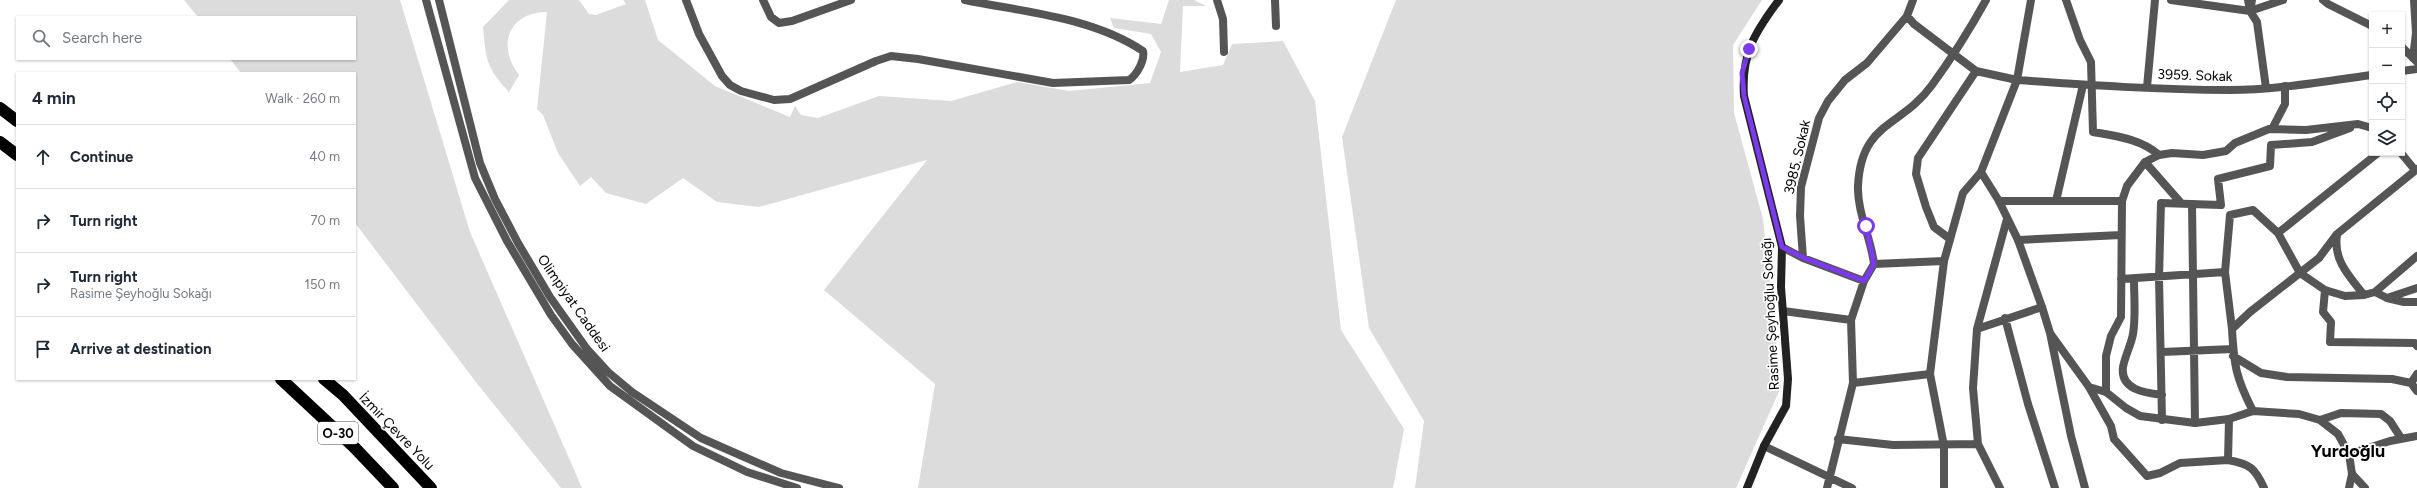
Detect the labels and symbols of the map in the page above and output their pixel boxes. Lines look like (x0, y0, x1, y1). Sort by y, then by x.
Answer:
route end (1740, 40, 1758, 58)
street label: 3959. Sokak (2157, 66, 2233, 85)
street label: 3985. Sokak (1781, 118, 1814, 196)
route start (1857, 217, 1875, 235)
street label: Rasime Şeyhoğlu Sokağı (1758, 237, 1783, 391)
street label: Olimpiyat Caddesi (534, 251, 613, 355)
street label: İzmir Çevre Yolu (355, 389, 438, 474)
road number: O-30 (318, 422, 358, 444)
district label: Yurdoğlu (2311, 440, 2385, 462)

